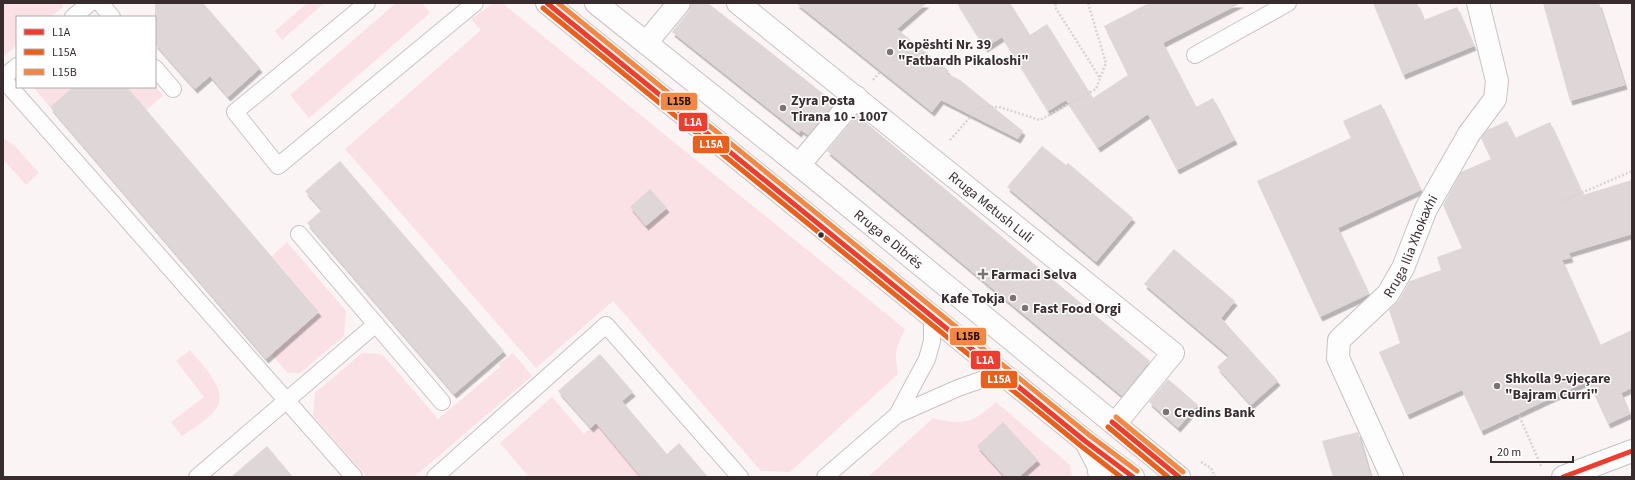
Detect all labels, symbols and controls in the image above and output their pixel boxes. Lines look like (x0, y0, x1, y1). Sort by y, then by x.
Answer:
legend (16, 16, 156, 88)
text: L1A (52, 24, 71, 41)
place label: Kopështi Nr. 39 "Fatbardh Pikaloshi" (898, 35, 1029, 71)
text: L15A (52, 44, 77, 61)
marker: Kopështi Nr. 39 "Fatbardh Pikaloshi" (885, 47, 895, 57)
text: L15B (52, 64, 77, 81)
place label: Zyra Posta Tirana 10 - 1007 (791, 91, 888, 127)
line badge: L15B (660, 92, 698, 111)
text: L15B (667, 94, 691, 109)
marker: Zyra Posta Tirana 10 - 1007 (778, 103, 788, 113)
line badge: L1A (678, 112, 708, 132)
text: L1A (684, 115, 703, 130)
line badge: L15A (692, 135, 730, 154)
text: L15A (699, 137, 724, 152)
street label: Rruga Metush Luli (944, 167, 1037, 248)
street label: Rruga Ilia Xhokaxhi (1379, 191, 1443, 302)
street label: Rruga e Dibrës (849, 205, 927, 274)
unlabelled marker (816, 230, 826, 240)
place label: Farmaci Selva (991, 265, 1077, 285)
marker: Farmaci Selva (978, 269, 988, 279)
place label: Kafe Tokja (941, 289, 1005, 309)
marker: Kafe Tokja (1008, 293, 1018, 303)
place label: Fast Food Orgi (1033, 299, 1121, 319)
marker: Fast Food Orgi (1020, 303, 1030, 313)
line badge: L15B (949, 327, 987, 346)
text: L15B (956, 329, 980, 344)
line badge: L1A (970, 350, 1001, 370)
text: L1A (976, 353, 995, 368)
place label: Shkolla 9-vjeçare "Bajram Curri" (1505, 369, 1611, 405)
line badge: L15A (980, 370, 1018, 389)
text: L15A (987, 372, 1012, 387)
marker: Shkolla 9-vjeçare "Bajram Curri" (1492, 381, 1502, 391)
place label: Credins Bank (1174, 403, 1256, 423)
marker: Credins Bank (1161, 407, 1171, 417)
scale bar (1491, 438, 1573, 464)
text: 20 m (1497, 444, 1521, 461)

